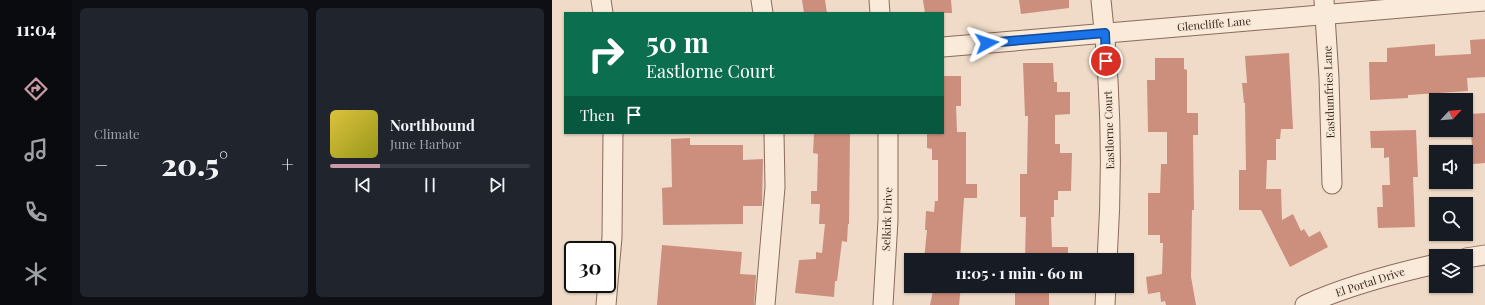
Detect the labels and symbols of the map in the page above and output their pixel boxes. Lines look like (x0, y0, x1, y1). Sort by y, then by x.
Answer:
street label: Glencliffe Lane (1176, 13, 1252, 34)
position arrow (966, 22, 1008, 64)
pin (1089, 44, 1123, 78)
street label: Eastdumfries Lane (1319, 45, 1338, 139)
street label: Eastlorne Court (1100, 90, 1117, 170)
north arrow (1429, 93, 1473, 137)
street label: Selkirk Drive (878, 186, 895, 251)
speed limit sign: 30 (564, 241, 616, 293)
street label: El Portal Drive (1333, 263, 1407, 300)

